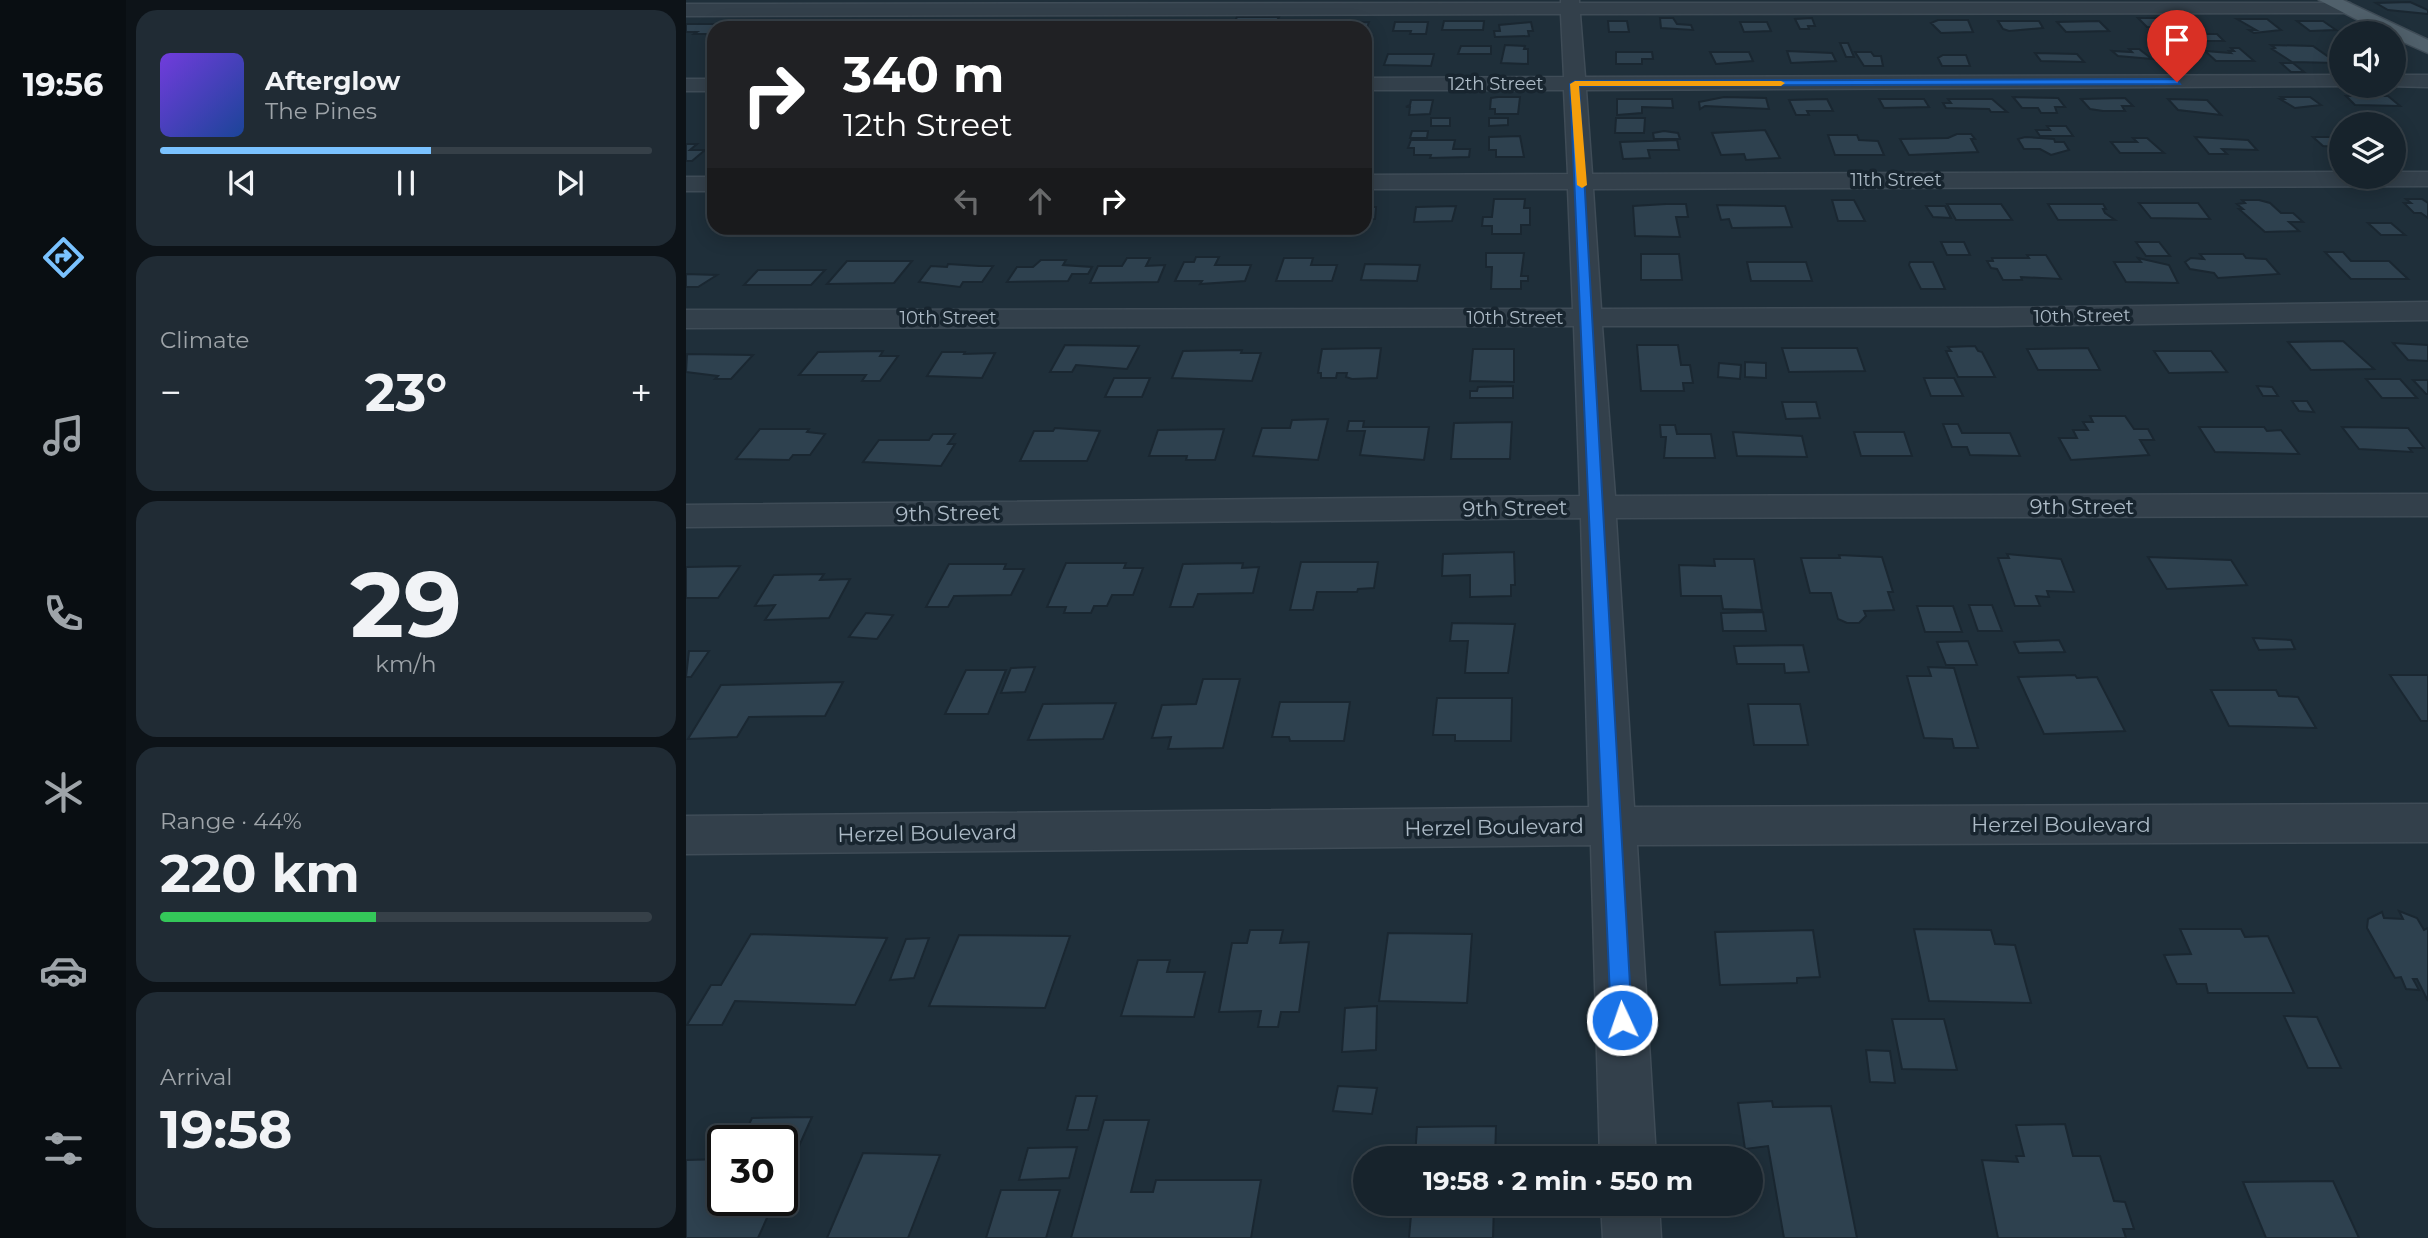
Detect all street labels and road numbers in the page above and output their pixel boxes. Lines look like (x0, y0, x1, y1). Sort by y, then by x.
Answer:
street label: 12th Street (1448, 73, 1544, 95)
street label: 11th Street (1850, 169, 1942, 191)
street label: 10th Street (2033, 304, 2131, 328)
street label: 10th Street (899, 307, 997, 329)
street label: 10th Street (1466, 307, 1564, 329)
street label: 9th Street (2030, 494, 2134, 519)
street label: 9th Street (1462, 495, 1568, 521)
street label: 9th Street (895, 500, 1001, 526)
street label: Herzel Boulevard (1971, 812, 2151, 837)
street label: Herzel Boulevard (1404, 813, 1584, 841)
street label: Herzel Boulevard (837, 819, 1017, 847)

